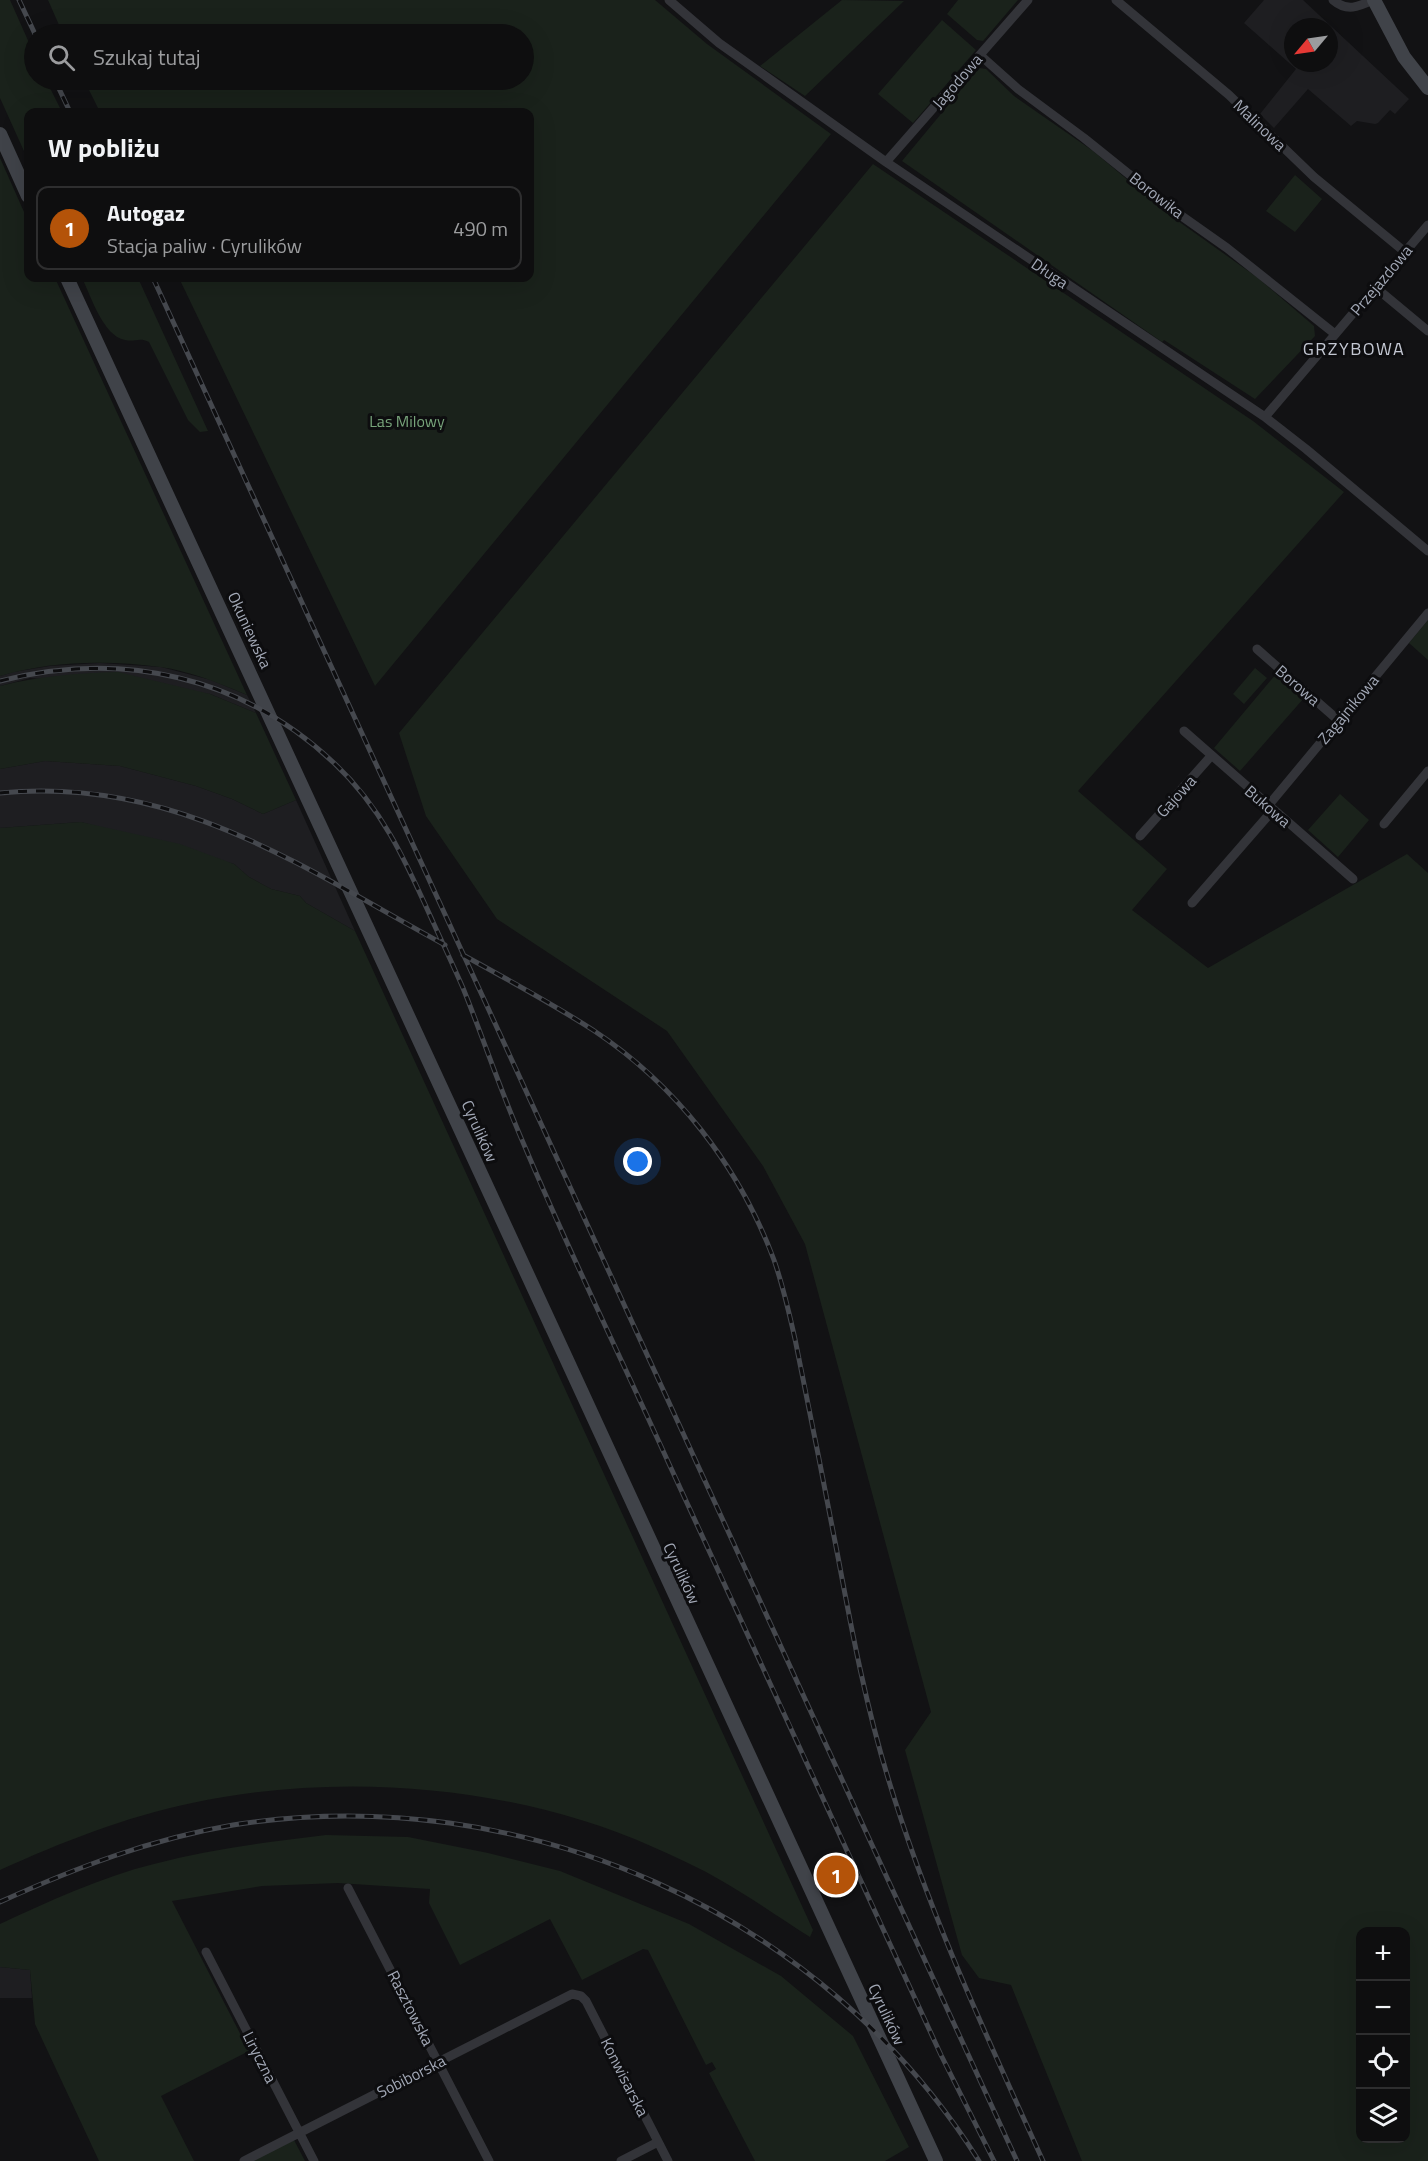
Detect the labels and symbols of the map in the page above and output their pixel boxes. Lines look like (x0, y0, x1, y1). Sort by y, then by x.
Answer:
north arrow (1284, 18, 1338, 72)
street label: Jagodowa (926, 48, 988, 114)
street label: Malinowa (1228, 94, 1292, 156)
street label: Borowika (1125, 166, 1189, 224)
street label: Przejazdowa (1344, 239, 1418, 321)
street label: Długa (1027, 252, 1073, 294)
district label: GRZYBOWA (1303, 335, 1405, 362)
park label: Las Milowy (369, 409, 445, 433)
street label: Okuniewska (222, 588, 278, 672)
street label: Borowa (1270, 659, 1326, 711)
street label: Zagajnikowa (1312, 669, 1384, 749)
street label: Gajowa (1150, 769, 1202, 823)
street label: Bukowa (1240, 779, 1296, 833)
street label: Cyrulików (456, 1096, 504, 1166)
your location (623, 1147, 652, 1176)
street label: Cyrulików (657, 1538, 707, 1608)
pin: 1 (816, 1852, 856, 1898)
street label: Rasztowska (382, 1966, 440, 2050)
street label: Cyrulików (862, 1979, 912, 2049)
street label: Liryczna (237, 2027, 283, 2087)
street label: Konwisarska (595, 2033, 655, 2121)
street label: Sobiborska (372, 2048, 450, 2104)

